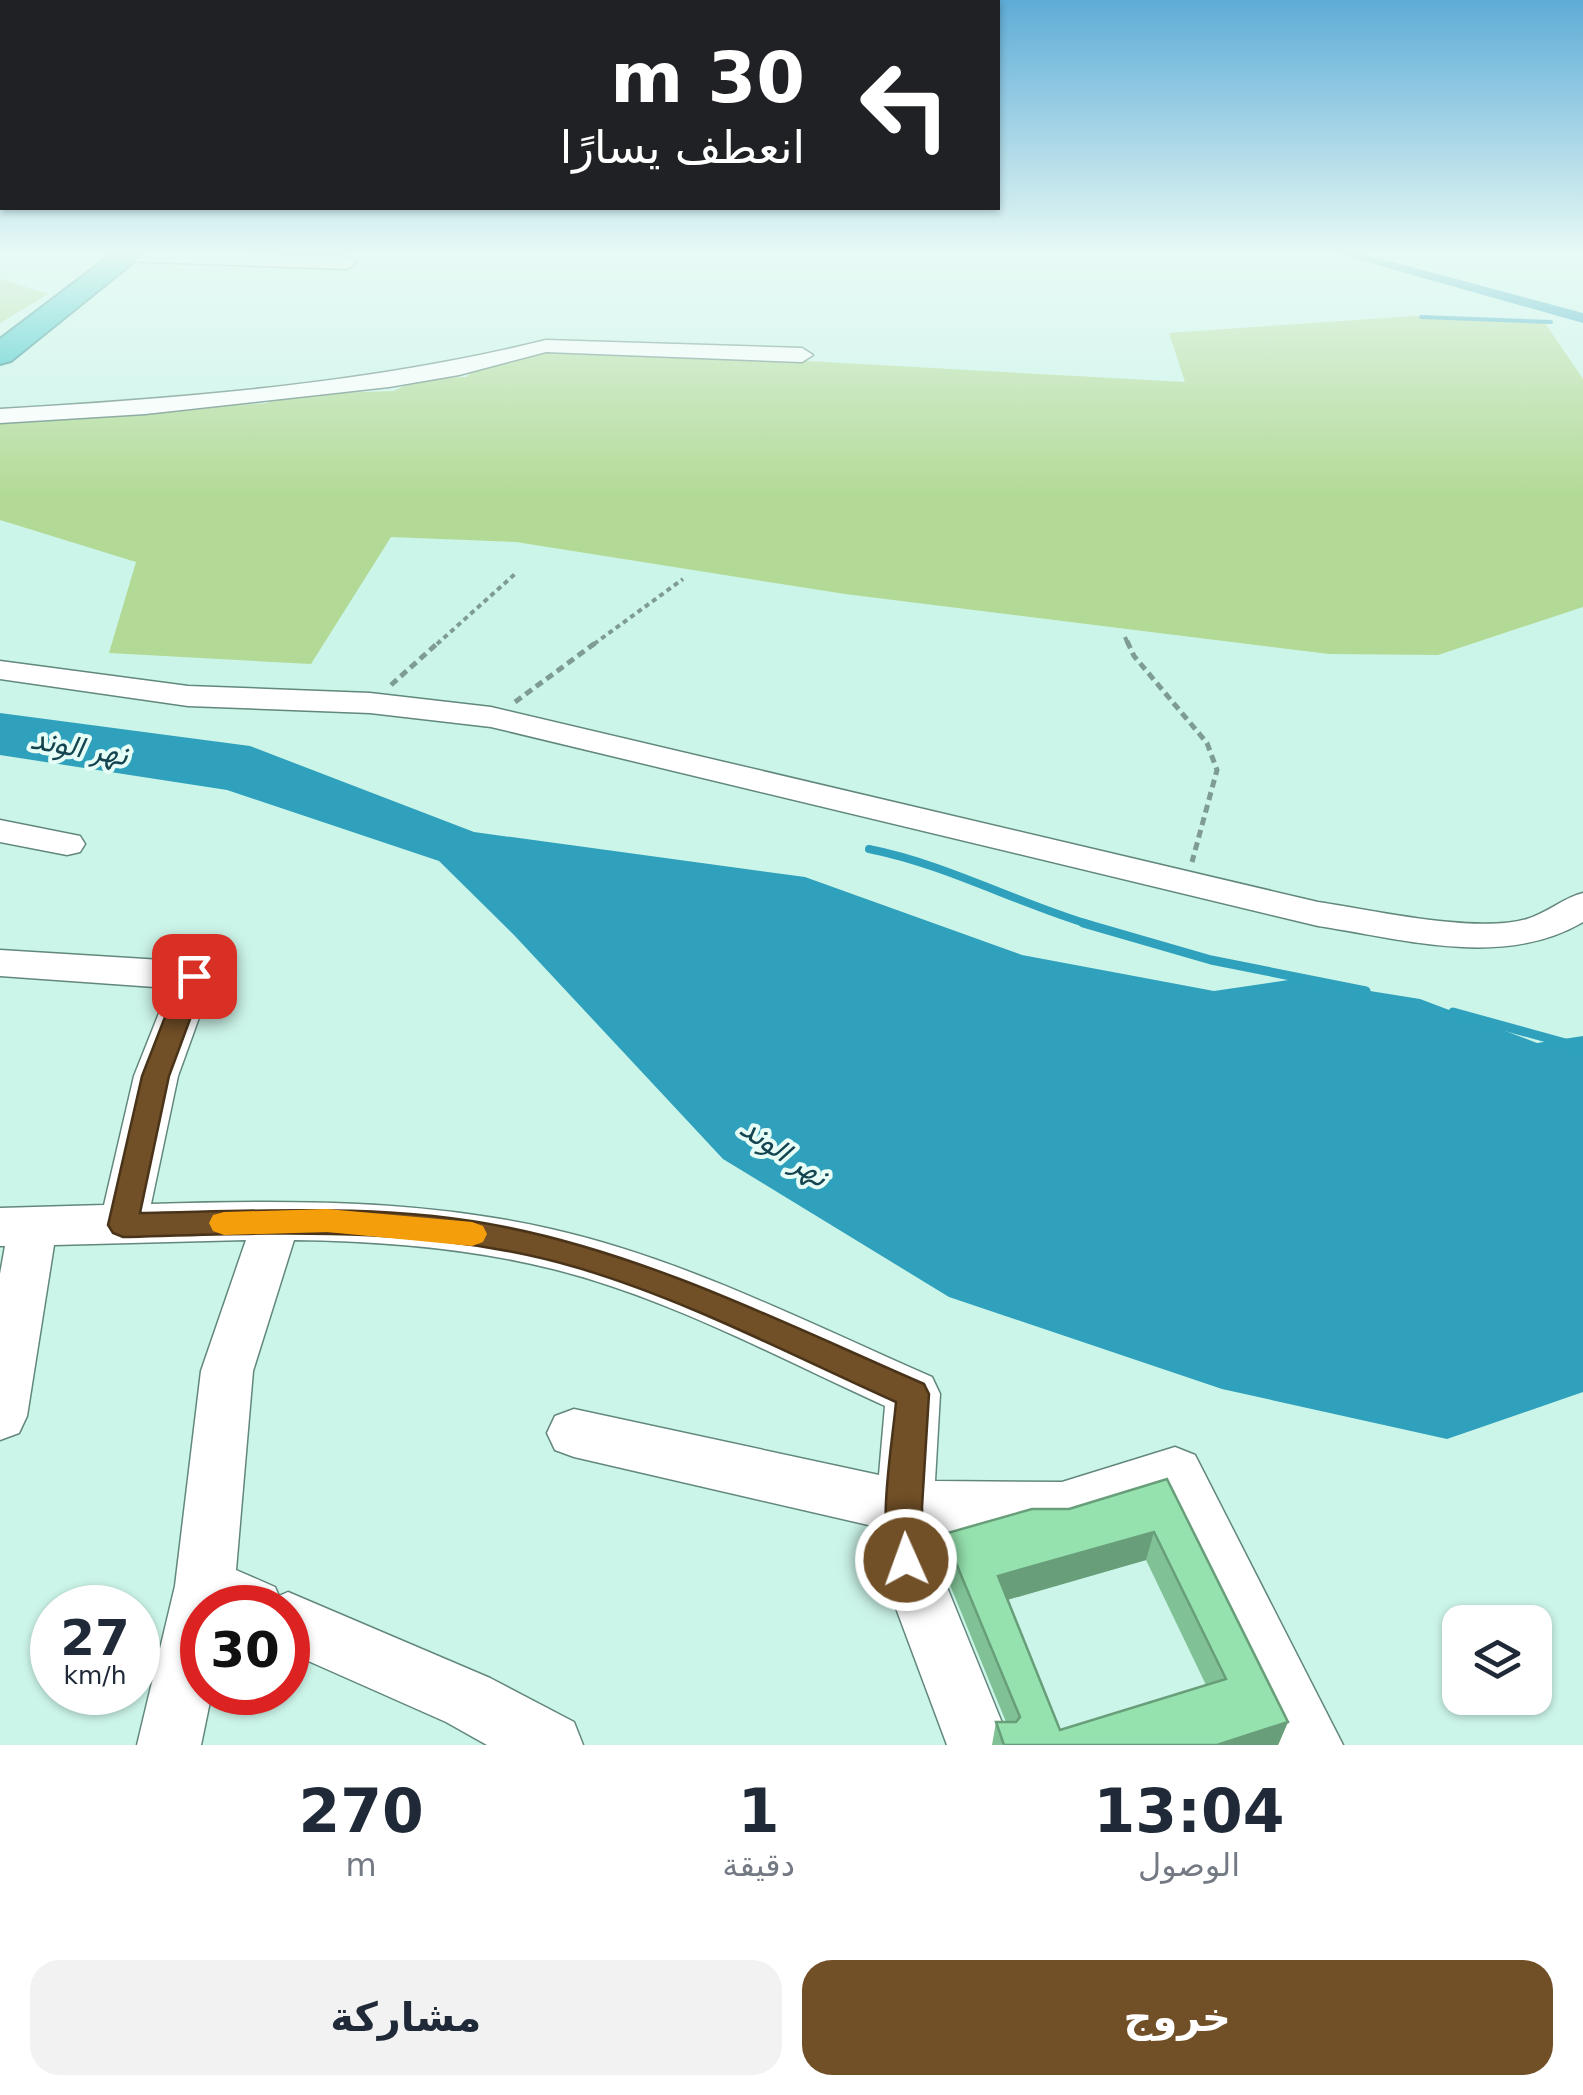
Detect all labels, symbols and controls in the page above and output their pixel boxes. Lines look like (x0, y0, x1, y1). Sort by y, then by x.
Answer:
text: 30 m (610, 37, 805, 119)
icon: left (840, 40, 970, 170)
text: انعطف يسارًا (560, 121, 805, 174)
water label: نهر الوند (28, 721, 132, 773)
pin (152, 934, 237, 1019)
icon: arrive (167, 949, 222, 1004)
water label: نهر الوند (733, 1110, 836, 1195)
position arrow (854, 1508, 958, 1612)
speed limit sign: 30 (180, 1585, 310, 1715)
map controls (1442, 1605, 1552, 1715)
button: layers (1442, 1605, 1552, 1715)
text: 27 (60, 1609, 130, 1667)
text: km/h (63, 1661, 127, 1690)
text: 270 (299, 1776, 424, 1846)
text: 1 (738, 1776, 780, 1846)
text: 13:04 (1093, 1776, 1284, 1846)
text: m (346, 1846, 377, 1884)
text: دقيقة (722, 1846, 795, 1884)
text: الوصول (1138, 1846, 1240, 1884)
button: مشاركة (30, 1960, 782, 2075)
button: خروج (802, 1960, 1553, 2075)

